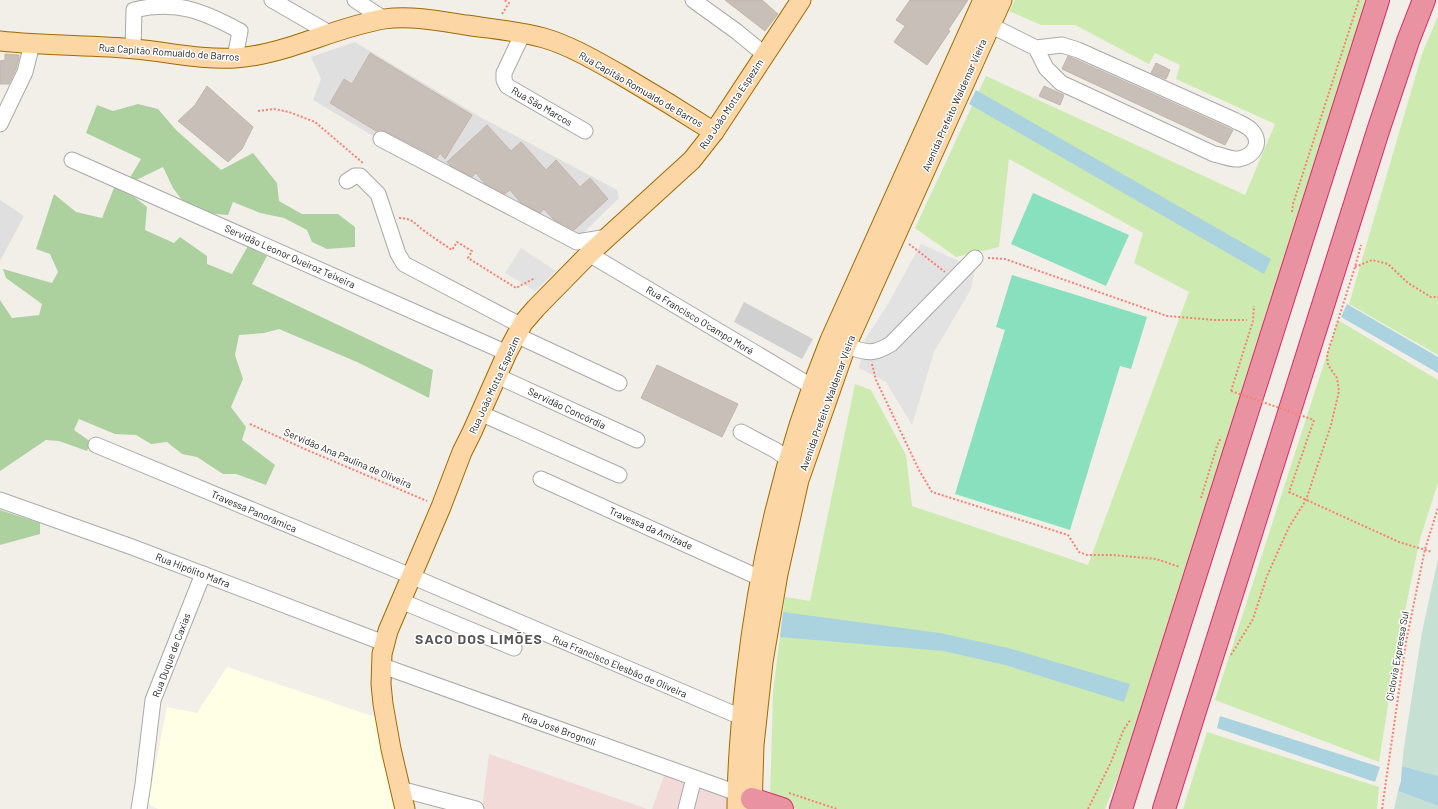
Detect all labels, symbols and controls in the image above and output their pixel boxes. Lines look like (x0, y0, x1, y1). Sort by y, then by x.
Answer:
street label: Avenida Prefeito Waldemar Vieira (919, 37, 989, 173)
street label: Rua Capitão Romualdo de Barros (98, 41, 240, 63)
street label: Rua Capitão Romualdo de Barros (577, 49, 705, 130)
street label: Rua João Motta Espezim (696, 57, 766, 151)
street label: Rua São Marcos (509, 84, 575, 128)
street label: Servidão Leonor Queiroz Teixeira (223, 222, 357, 290)
street label: Rua Francisco O'campo Moré (644, 283, 756, 357)
street label: Rua João Motta Espezim (466, 334, 522, 436)
street label: Avenida Prefeito Waldemar Vieira (797, 334, 857, 472)
street label: Servidão Concórdia (526, 385, 608, 431)
street label: Servidão Ana Paulina de Oliveira (282, 426, 414, 490)
street label: Travessa Panorâmica (209, 488, 299, 534)
street label: Travessa da Amizade (607, 504, 695, 552)
street label: Rua Hipólito Mafra (154, 550, 232, 590)
street label: Ciclovia Expressa Sul (1383, 610, 1411, 702)
street label: Rua Duque de Caxias (149, 611, 193, 699)
district label: SACO DOS LIMÕES (415, 630, 543, 647)
street label: Rua Francisco Elesbão de Oliveira (551, 632, 689, 700)
street label: Rua José Brognoli (520, 710, 598, 748)

